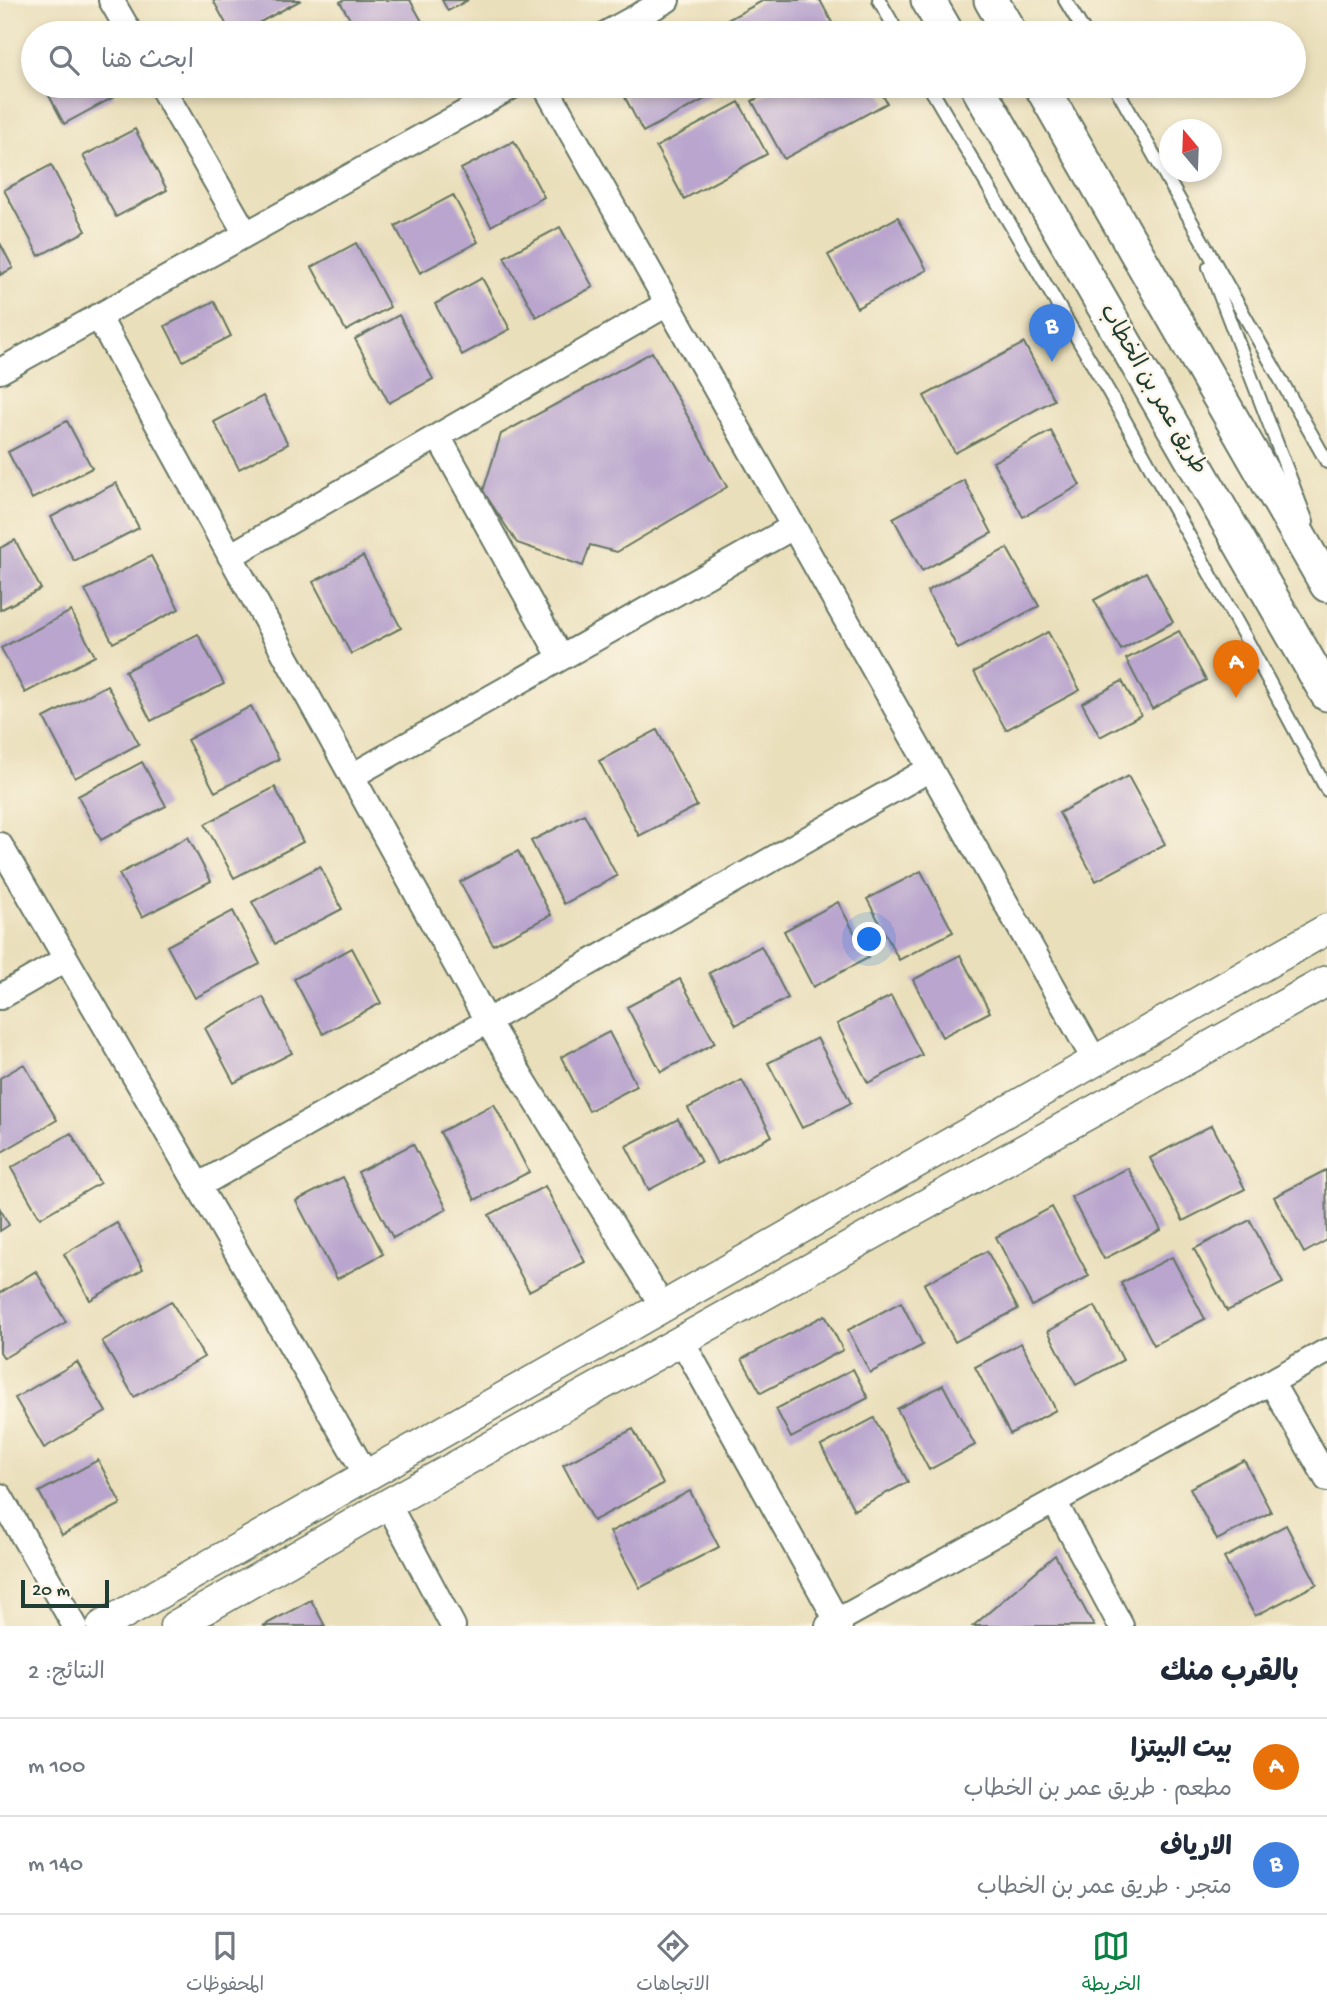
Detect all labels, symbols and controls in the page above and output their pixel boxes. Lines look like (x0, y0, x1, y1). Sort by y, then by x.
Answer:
search box (21, 21, 1306, 98)
icon: search (45, 41, 83, 79)
text: ابحث هنا (101, 47, 194, 78)
north arrow (1159, 119, 1222, 182)
street label: طريق عمر بن الخطاب (1092, 300, 1212, 480)
pin: B (1029, 304, 1075, 362)
pin: A (1213, 640, 1259, 698)
your location (852, 922, 886, 956)
scale bar (21, 1577, 108, 1609)
text: 20 m (32, 1580, 70, 1603)
text: بالقرب منك (1160, 1657, 1299, 1692)
text: النتائج: 2 (28, 1660, 105, 1687)
text: بيت البيتزا (1131, 1736, 1232, 1767)
text: 100 m (28, 1754, 85, 1781)
text: A (1269, 1754, 1283, 1781)
text: مطعم · طريق عمر بن الخطاب (963, 1777, 1232, 1804)
text: الارياف (1160, 1834, 1232, 1865)
text: 140 m (28, 1852, 83, 1879)
text: B (1270, 1852, 1282, 1879)
text: متجر · طريق عمر بن الخطاب (977, 1875, 1232, 1902)
tab: المحفوظات (186, 1927, 264, 2000)
tab: الاتجاهات (636, 1927, 710, 2000)
tab: الخريطة (1082, 1927, 1141, 2000)

